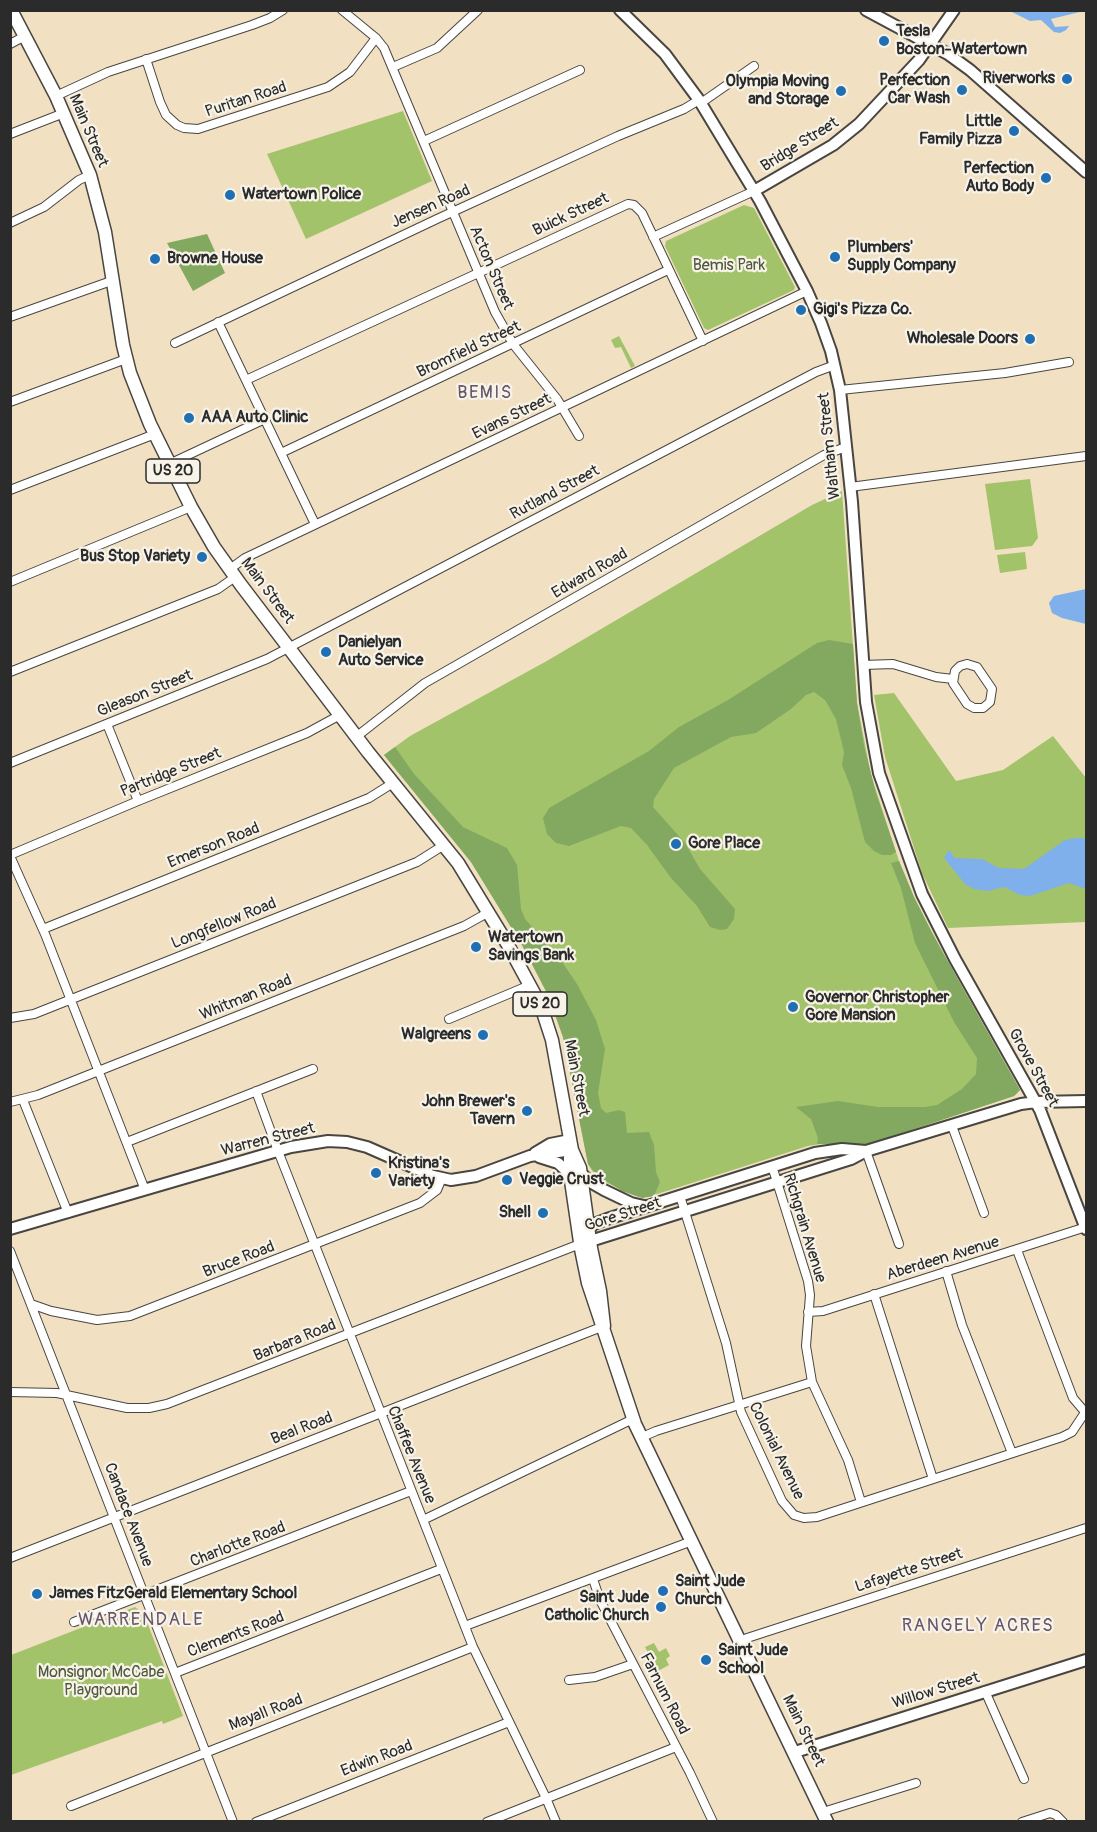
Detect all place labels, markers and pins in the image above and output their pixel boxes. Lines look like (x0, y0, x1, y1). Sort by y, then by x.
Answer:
place label: Tesla Boston-Watertown (896, 22, 1027, 60)
marker: Tesla Boston-Watertown (877, 34, 891, 48)
place label: Riverworks (983, 69, 1055, 89)
place label: Perfection Car Wash (879, 71, 950, 109)
place label: Olympia Moving and Storage (726, 72, 829, 110)
marker: Riverworks (1060, 72, 1074, 86)
marker: Perfection Car Wash (955, 83, 969, 97)
marker: Olympia Moving and Storage (834, 84, 848, 98)
place label: Little Family Pizza (919, 112, 1002, 150)
marker: Little Family Pizza (1007, 124, 1021, 138)
place label: Perfection Auto Body (963, 159, 1034, 197)
marker: Perfection Auto Body (1039, 171, 1053, 185)
place label: Watertown Police (242, 185, 361, 205)
marker: Watertown Police (223, 188, 237, 202)
place label: Plumbers' Supply Company (847, 238, 956, 276)
place label: Browne House (167, 249, 263, 269)
marker: Plumbers' Supply Company (828, 250, 842, 264)
marker: Browne House (148, 252, 162, 266)
place label: Gigi's Pizza Co. (813, 300, 912, 320)
marker: Gigi's Pizza Co. (794, 303, 808, 317)
place label: Wholesale Doors (907, 329, 1018, 349)
marker: Wholesale Doors (1023, 332, 1037, 346)
place label: AAA Auto Clinic (201, 408, 308, 428)
marker: AAA Auto Clinic (182, 411, 196, 425)
place label: Bus Stop Variety (80, 547, 190, 567)
marker: Bus Stop Variety (195, 550, 209, 564)
place label: Danielyan Auto Service (338, 633, 423, 671)
marker: Danielyan Auto Service (319, 645, 333, 659)
place label: Gore Place (688, 834, 760, 854)
marker: Gore Place (669, 837, 683, 851)
place label: Watertown Savings Bank (488, 928, 574, 966)
marker: Watertown Savings Bank (469, 940, 483, 954)
place label: Governor Christopher Gore Mansion (805, 988, 949, 1026)
marker: Governor Christopher Gore Mansion (786, 1000, 800, 1014)
place label: Walgreens (401, 1025, 471, 1045)
marker: Walgreens (476, 1028, 490, 1042)
place label: John Brewer's Tavern (422, 1092, 515, 1130)
marker: John Brewer's Tavern (520, 1104, 534, 1118)
place label: Kristina's Variety (388, 1154, 449, 1192)
marker: Kristina's Variety (369, 1166, 383, 1180)
place label: Veggie Crust (519, 1170, 604, 1190)
marker: Veggie Crust (500, 1173, 514, 1187)
place label: Shell (499, 1203, 531, 1223)
marker: Shell (536, 1206, 550, 1220)
place label: Saint Jude Church (675, 1572, 745, 1610)
place label: James FitzGerald Elementary School (49, 1584, 297, 1604)
marker: Saint Jude Church (656, 1584, 670, 1598)
marker: James FitzGerald Elementary School (30, 1587, 44, 1601)
place label: Saint Jude Catholic Church (545, 1588, 649, 1626)
marker: Saint Jude Catholic Church (654, 1600, 668, 1614)
place label: Saint Jude School (718, 1641, 788, 1679)
marker: Saint Jude School (699, 1653, 713, 1667)

